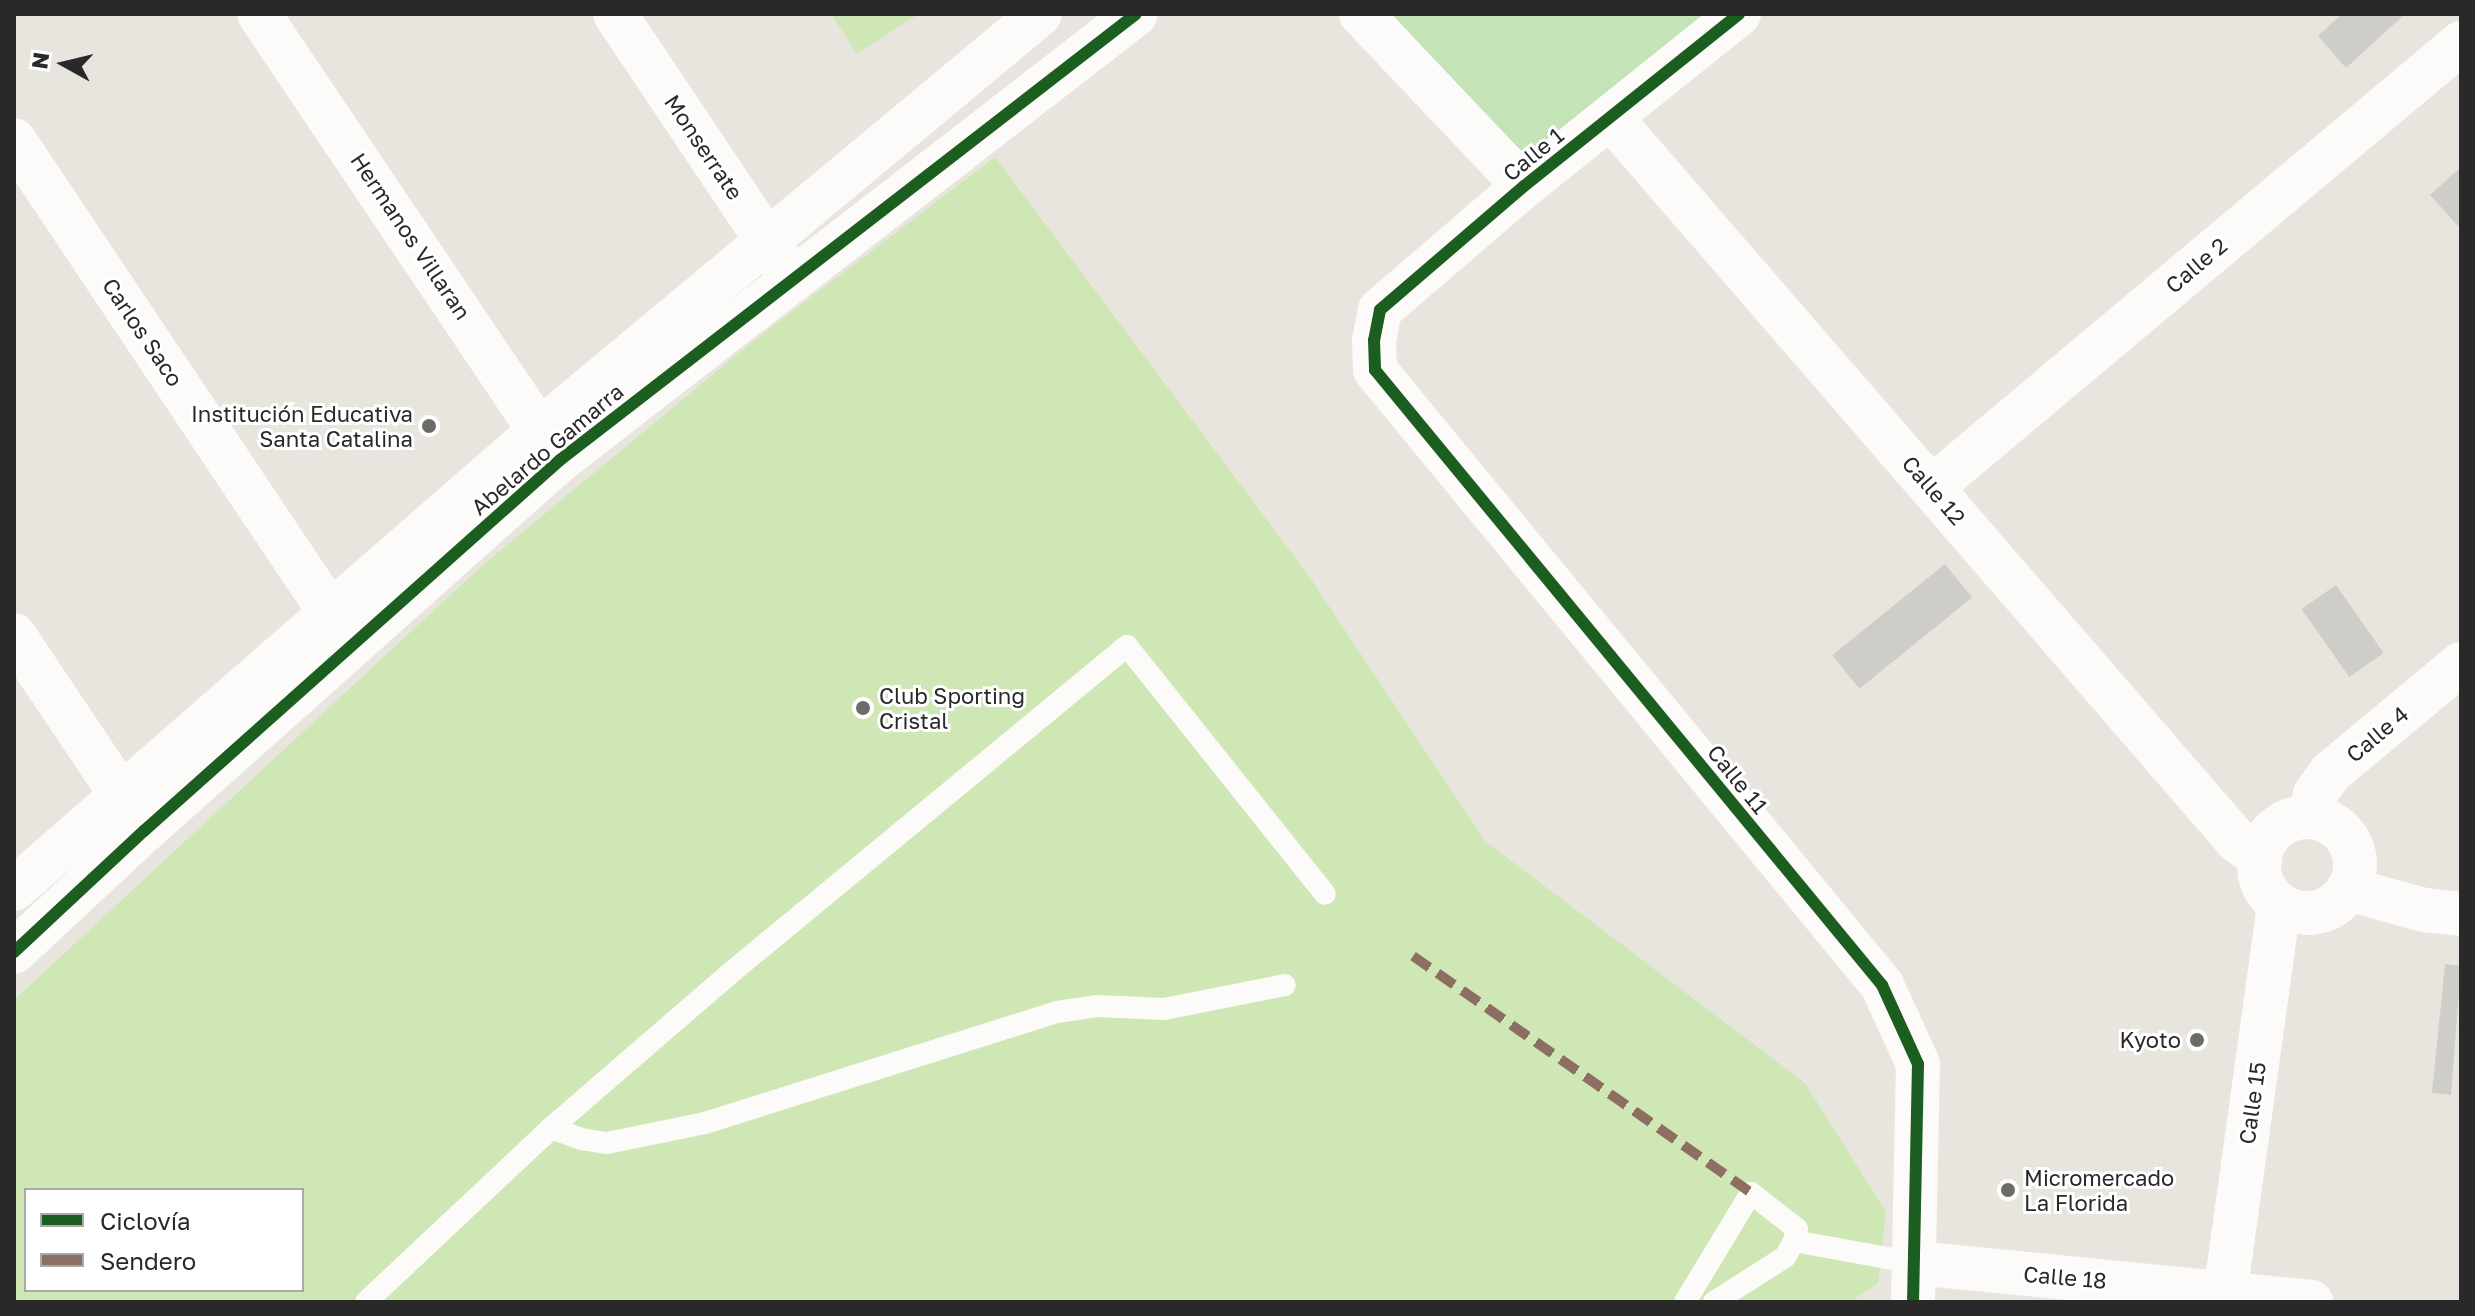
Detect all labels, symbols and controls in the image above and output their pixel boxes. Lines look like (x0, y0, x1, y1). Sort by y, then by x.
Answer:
north arrow (24, 24, 104, 104)
text: N (25, 50, 54, 71)
street label: Monserrate (659, 90, 749, 204)
street label: Calle 1 (1497, 122, 1569, 186)
street label: Hermanos Villaran (345, 148, 477, 324)
street label: Calle 2 (2160, 232, 2232, 298)
street label: Carlos Saco (97, 273, 189, 391)
street label: Abelardo Gamarra (466, 378, 628, 520)
place label: Institución Educativa Santa Catalina (191, 400, 413, 452)
marker: Institución Educativa Santa Catalina (420, 417, 438, 435)
street label: Calle 12 (1897, 450, 1971, 530)
place label: Club Sporting Cristal (879, 682, 1025, 734)
marker: Club Sporting Cristal (854, 699, 872, 717)
street label: Calle 4 (2341, 700, 2413, 768)
street label: Calle 11 (1702, 739, 1774, 819)
place label: Kyoto (2120, 1027, 2181, 1053)
marker: Kyoto (2188, 1031, 2206, 1049)
street label: Calle 15 (2233, 1060, 2271, 1146)
place label: Micromercado La Florida (2024, 1164, 2174, 1216)
marker: Micromercado La Florida (1999, 1181, 2017, 1199)
legend (24, 1188, 304, 1292)
text: Ciclovía (100, 1206, 191, 1235)
text: Sendero (100, 1246, 196, 1275)
street label: Calle 18 (2022, 1260, 2108, 1294)

